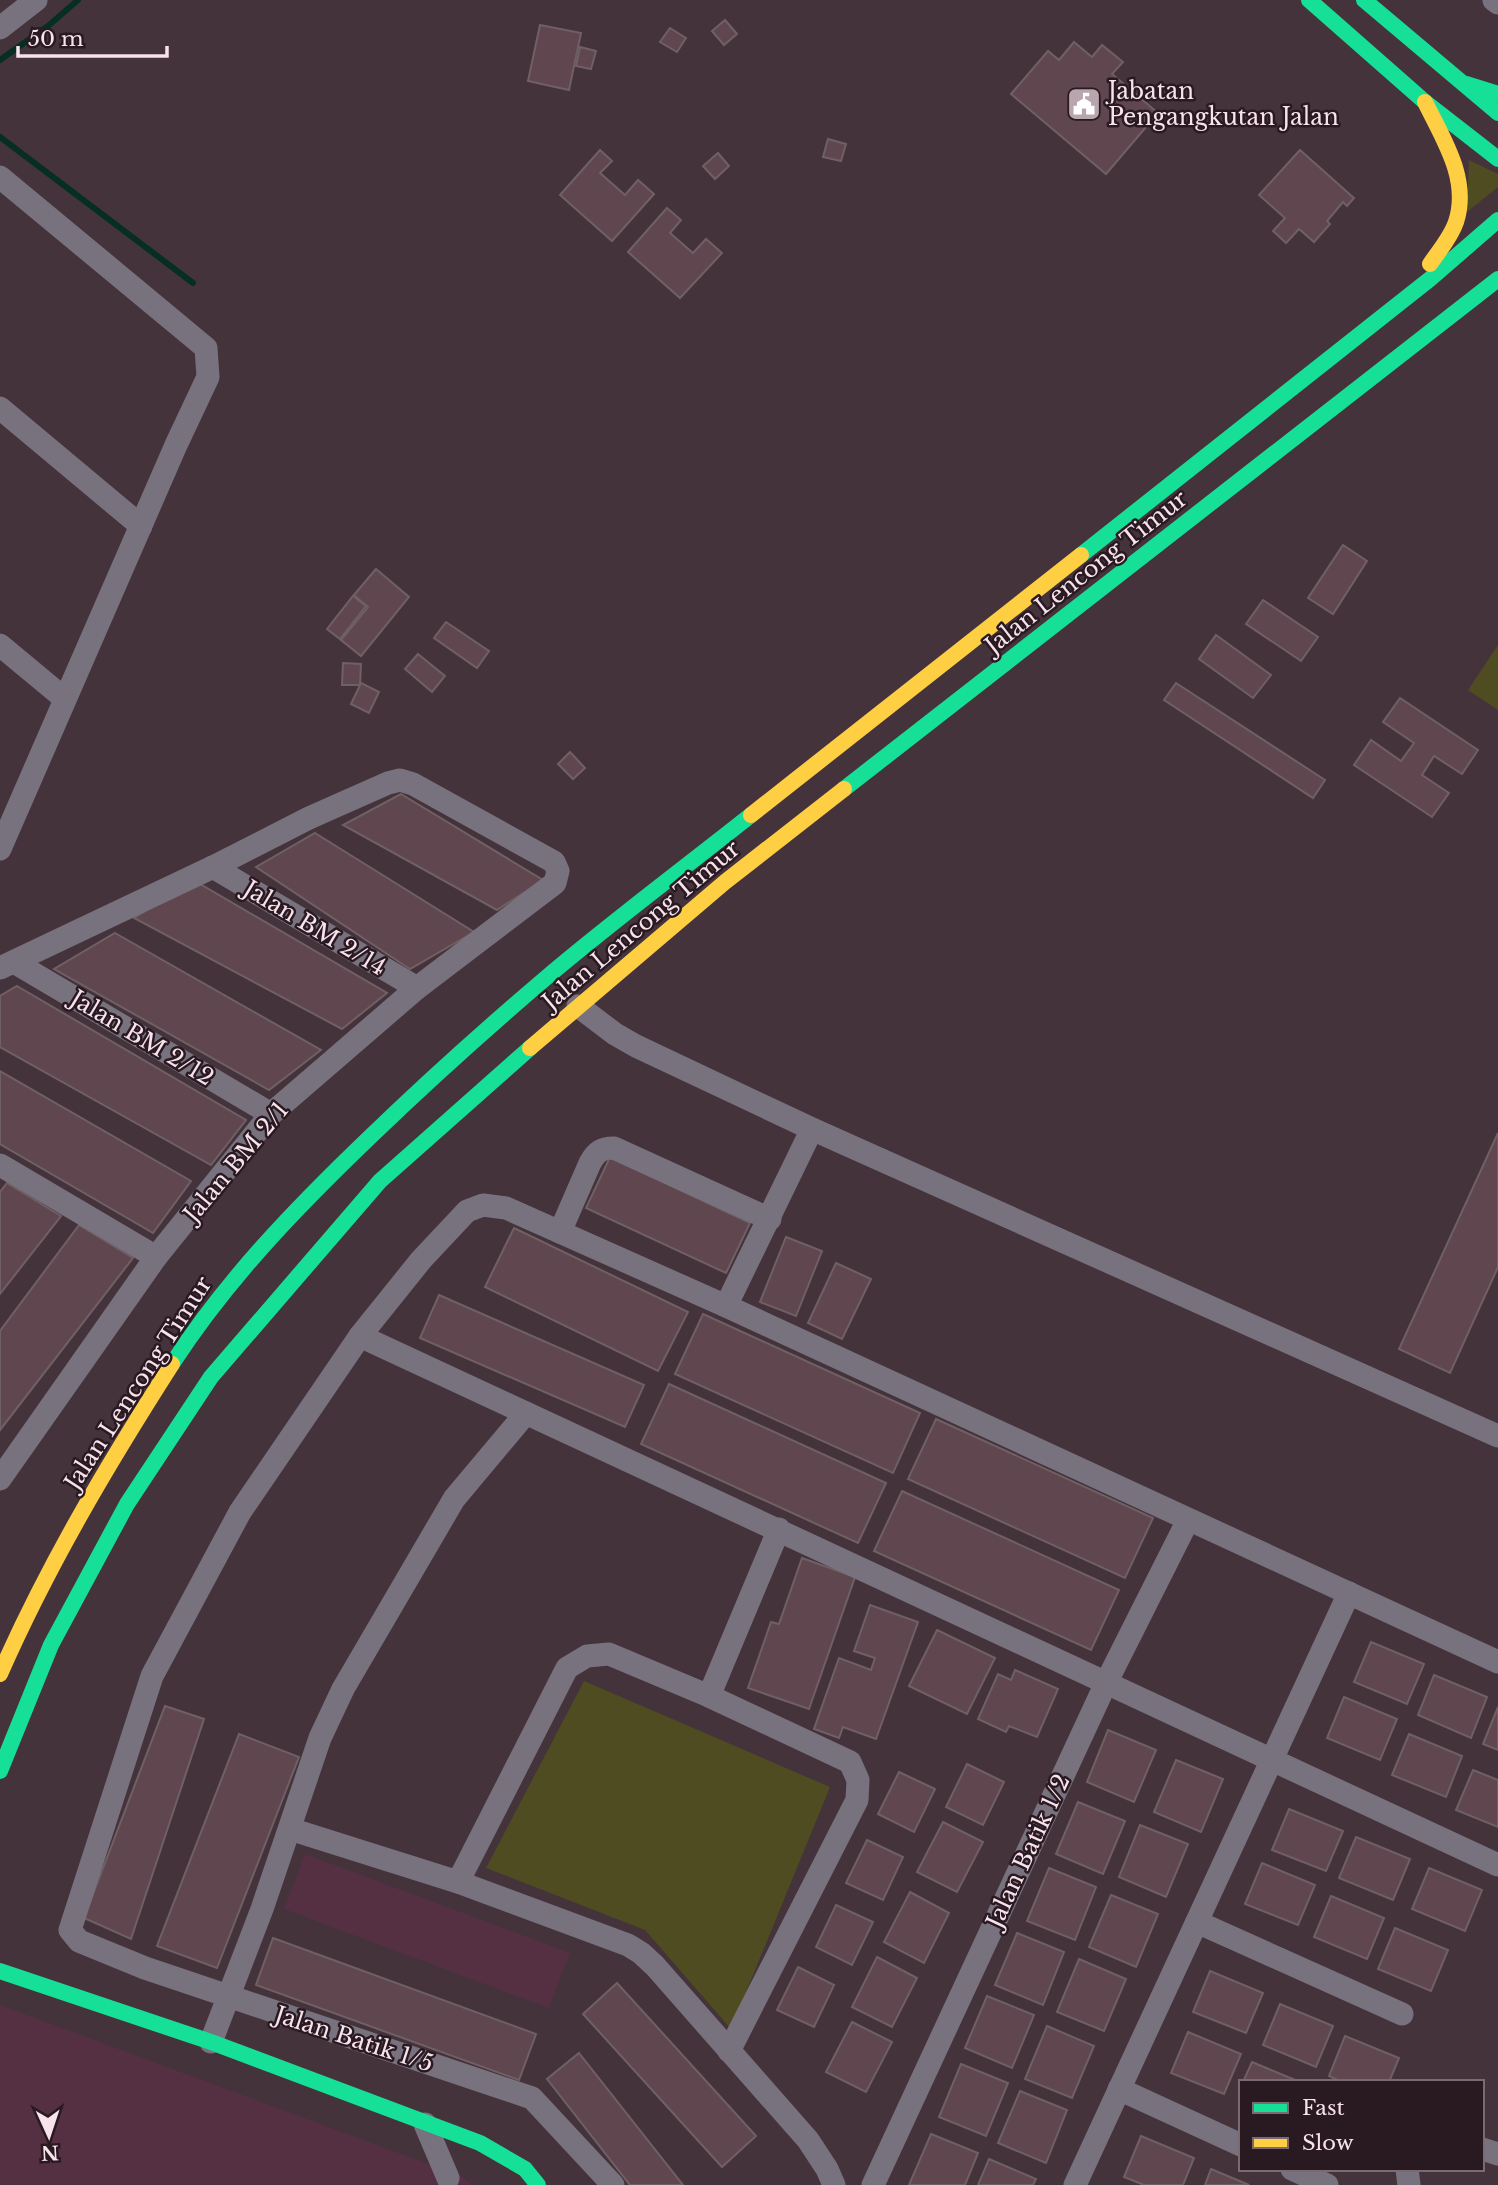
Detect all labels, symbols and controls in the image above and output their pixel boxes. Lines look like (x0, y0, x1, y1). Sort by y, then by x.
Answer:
scale bar (18, 14, 166, 58)
text: 50 m (28, 26, 84, 52)
place label: Jabatan Pengangkutan Jalan (1105, 77, 1339, 131)
public building icon: Jabatan Pengangkutan Jalan (1065, 85, 1103, 123)
street label: Jalan Lencong Timur (977, 484, 1193, 661)
street label: Jalan Lencong Timur (534, 834, 745, 1018)
street label: Jalan BM 2/14 (236, 873, 391, 982)
street label: Jalan BM 2/12 (63, 983, 219, 1092)
street label: Jalan BM 2/1 (176, 1096, 294, 1230)
street label: Jalan Lencong Timur (57, 1271, 217, 1497)
street label: Jalan Batik 1/2 (979, 1770, 1076, 1935)
street label: Jalan Batik 1/5 (269, 1999, 437, 2078)
legend (1239, 2080, 1484, 2171)
text: Fast (1302, 2095, 1344, 2121)
north arrow (14, 2101, 84, 2171)
text: Slow (1302, 2130, 1354, 2156)
text: N (40, 2141, 59, 2164)

